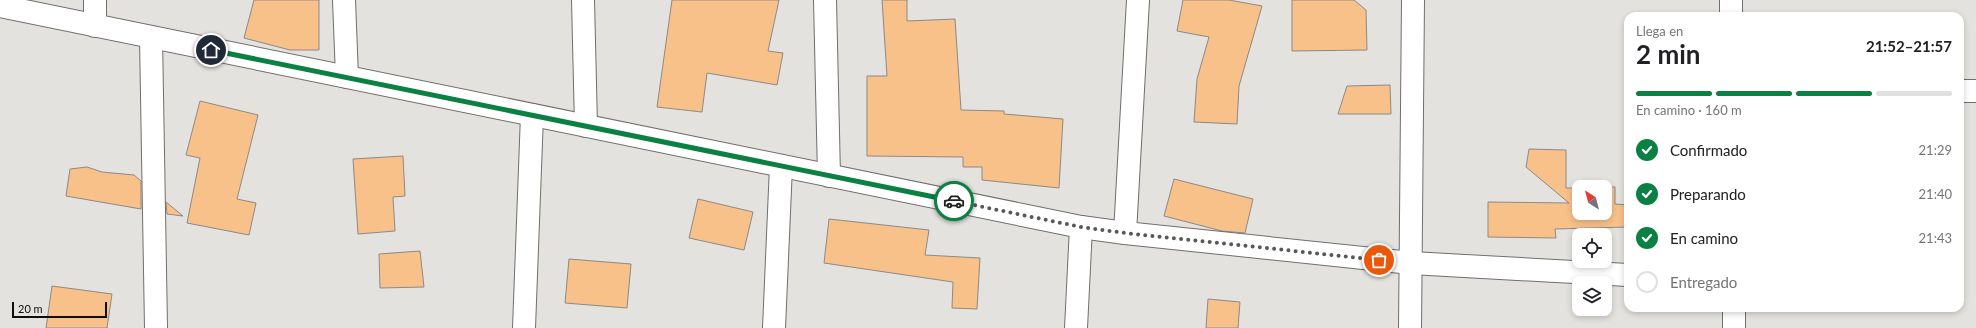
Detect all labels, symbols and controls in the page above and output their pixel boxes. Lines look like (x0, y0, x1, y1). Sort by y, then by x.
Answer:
text: Llega en (1636, 23, 1683, 39)
pin (194, 33, 228, 67)
text: 21:52–21:57 (1866, 37, 1952, 55)
text: 2 min (1636, 38, 1700, 70)
icon: home (200, 39, 222, 61)
text: En camino · 160 m (1636, 102, 1742, 118)
icon: check (1636, 139, 1658, 161)
text: Confirmado (1670, 141, 1747, 159)
text: 21:29 (1919, 142, 1952, 158)
north arrow (1572, 180, 1612, 220)
map controls (1572, 180, 1612, 316)
courier (934, 181, 974, 221)
icon: check (1636, 183, 1658, 205)
text: Preparando (1670, 185, 1746, 203)
text: 21:40 (1919, 186, 1952, 202)
icon: car (943, 190, 965, 212)
icon: check (1636, 227, 1658, 249)
button: locate (1572, 228, 1612, 268)
text: En camino (1670, 229, 1738, 247)
text: 21:43 (1919, 230, 1952, 246)
pin (1362, 243, 1396, 277)
icon: bag (1368, 249, 1390, 271)
text: Entregado (1670, 273, 1737, 291)
button: layers (1572, 276, 1612, 316)
scale bar (12, 300, 107, 319)
text: 20 m (18, 302, 43, 315)

